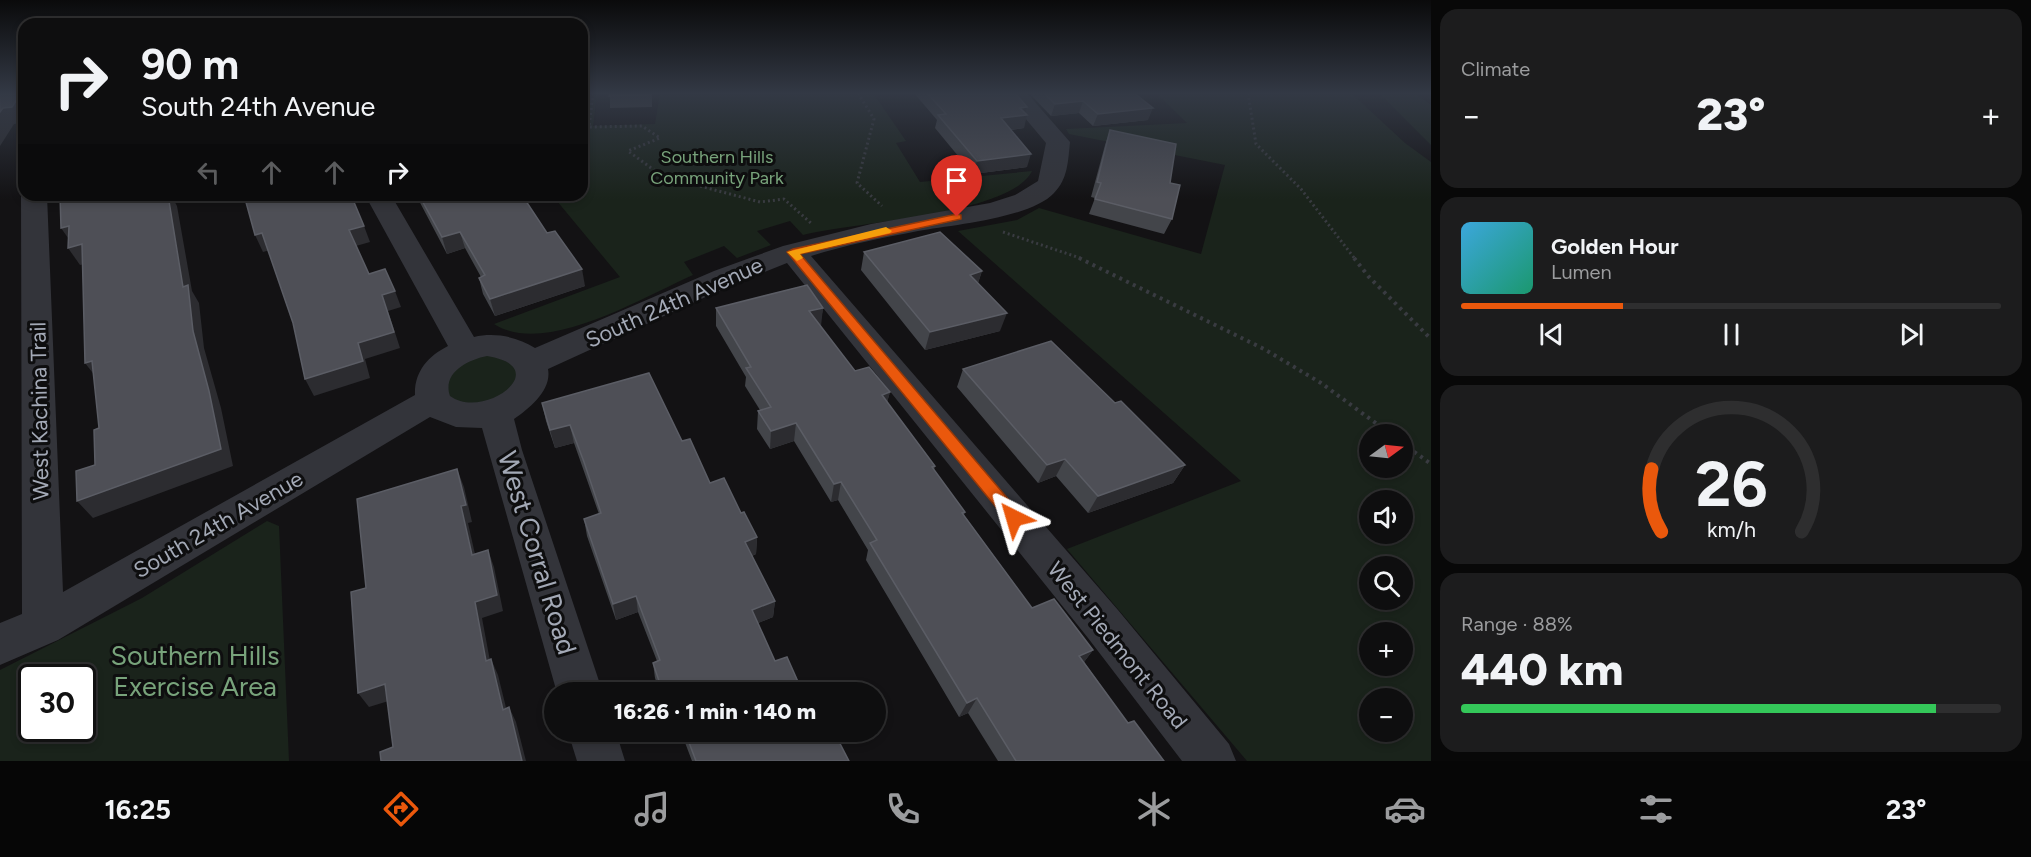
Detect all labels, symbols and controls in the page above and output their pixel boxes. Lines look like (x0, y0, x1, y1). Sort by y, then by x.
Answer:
text: 90 m (141, 39, 239, 90)
icon: right (42, 42, 120, 120)
text: Climate (1461, 57, 1530, 81)
text: 23° (1697, 87, 1765, 141)
text: South 24th Avenue (141, 90, 375, 123)
text: − (1461, 96, 1482, 135)
text: + (1980, 96, 2001, 135)
park label: Southern Hills Community Park (650, 146, 784, 189)
pin (931, 155, 982, 217)
icon: left (192, 156, 225, 189)
icon: ahead (255, 156, 288, 189)
icon: ahead (318, 156, 351, 189)
icon: right (381, 156, 414, 189)
icon: arrive (940, 164, 973, 197)
text: Golden Hour (1551, 233, 1679, 260)
street label: South 24th Avenue (581, 251, 767, 354)
text: Lumen (1551, 260, 1612, 284)
icon: previous (1535, 318, 1568, 351)
icon: pause (1715, 318, 1748, 351)
icon: next (1895, 318, 1928, 351)
street label: West Kachina Trail (24, 321, 55, 501)
north arrow (1359, 424, 1413, 478)
map controls (1359, 424, 1413, 742)
street label: West Corral Road (491, 447, 584, 659)
text: 26 (1695, 447, 1767, 522)
street label: South 24th Avenue (129, 465, 308, 584)
position arrow (982, 486, 1046, 550)
button: sound (1359, 490, 1413, 544)
text: km/h (1707, 517, 1755, 542)
street label: West Piedmont Road (1042, 556, 1193, 734)
button: search (1359, 556, 1413, 610)
text: Range · 88% (1461, 612, 1573, 636)
button: + (1359, 622, 1413, 676)
park label: Southern Hills Exercise Area (110, 639, 280, 703)
text: 440 km (1461, 642, 1623, 696)
speed limit sign: 30 (18, 664, 96, 742)
button: − (1359, 688, 1413, 742)
text: 16:26 · 1 min · 140 m (614, 698, 816, 725)
icon: directions (380, 788, 422, 830)
icon: music (631, 788, 673, 830)
icon: phone (882, 788, 924, 830)
icon: climate (1133, 788, 1175, 830)
icon: car (1384, 788, 1426, 830)
icon: filters (1635, 788, 1677, 830)
text: 16:25 (104, 793, 171, 826)
text: 23° (1886, 793, 1927, 826)

